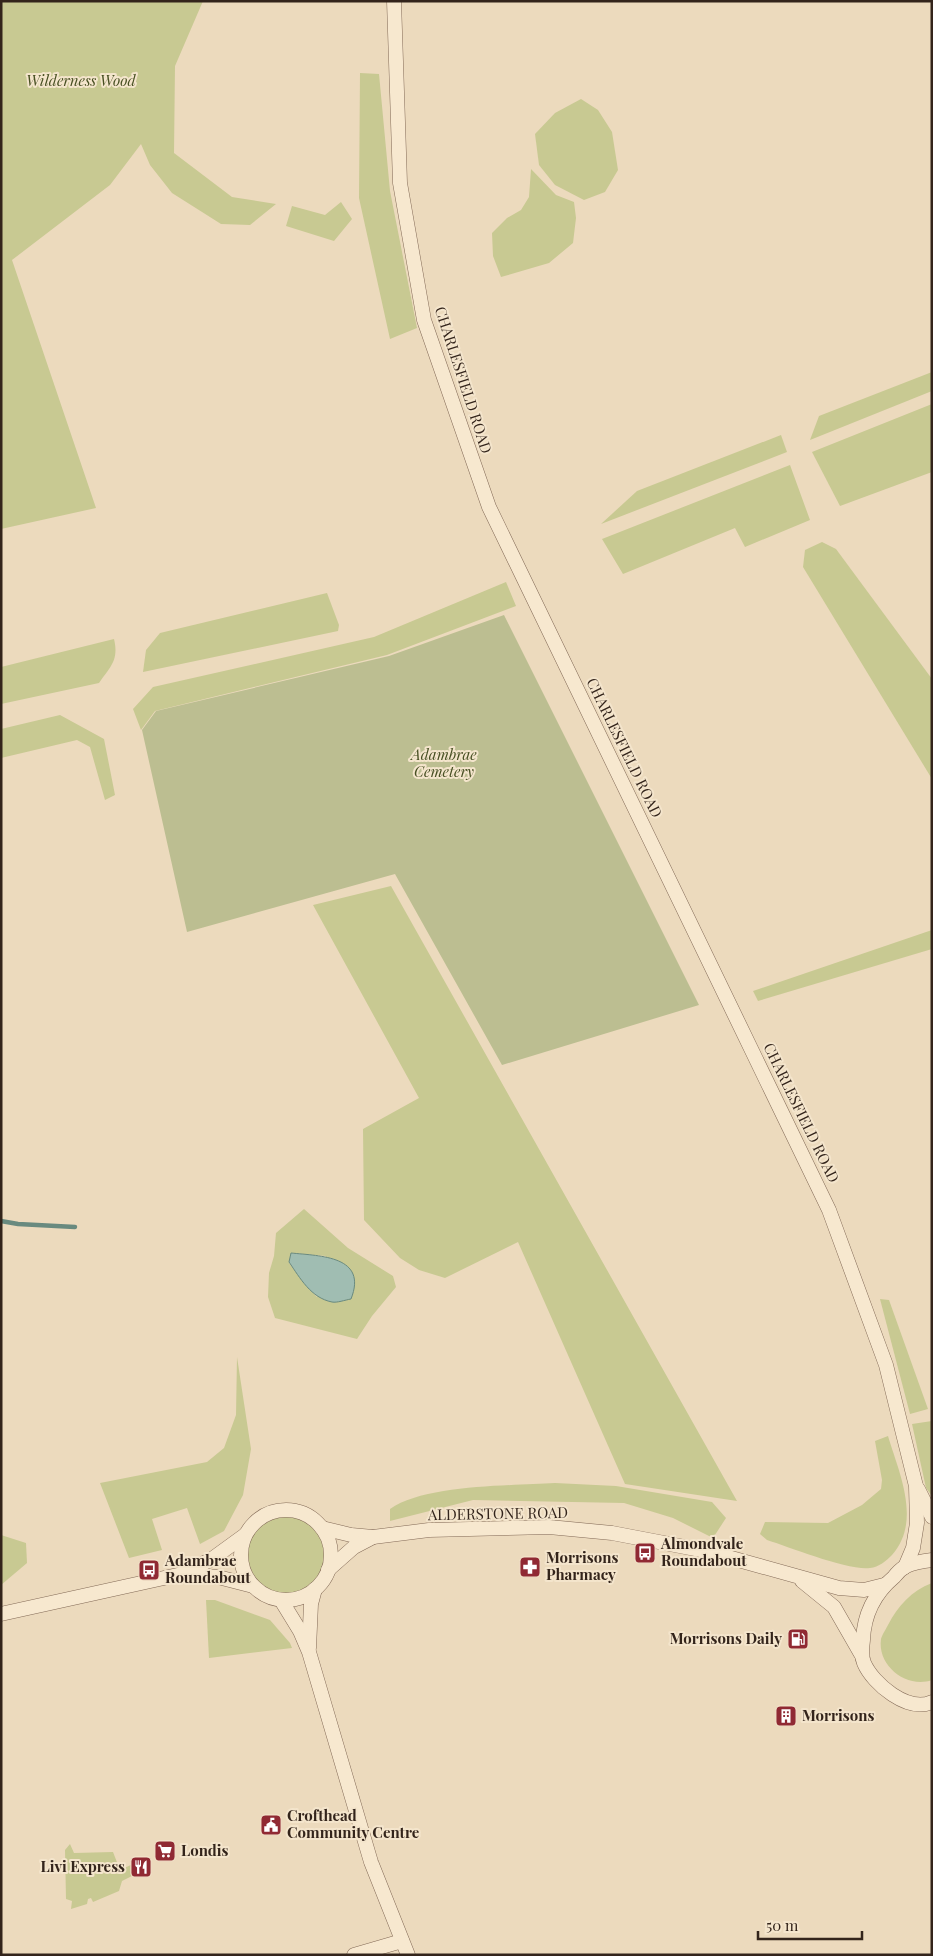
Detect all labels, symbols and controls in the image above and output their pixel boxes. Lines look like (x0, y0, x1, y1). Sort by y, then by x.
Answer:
park label: Wilderness Wood (26, 70, 137, 90)
street label: CHARLESFIELD ROAD (431, 304, 497, 456)
street label: CHARLESFIELD ROAD (582, 674, 668, 821)
park label: Adambrae Cemetery (409, 744, 477, 781)
street label: CHARLESFIELD ROAD (759, 1039, 845, 1186)
street label: ALDERSTONE ROAD (427, 1502, 568, 1524)
place label: Almondvale Roundabout (660, 1533, 747, 1570)
bus stop icon: Almondvale Roundabout (633, 1541, 657, 1565)
place label: Morrisons Pharmacy (546, 1547, 618, 1584)
place label: Adambrae Roundabout (164, 1550, 251, 1587)
pharmacy icon: Morrisons Pharmacy (518, 1555, 542, 1579)
bus stop icon: Adambrae Roundabout (137, 1558, 161, 1582)
fuel station icon: Morrisons Daily (786, 1627, 810, 1651)
place label: Morrisons Daily (670, 1628, 782, 1648)
building icon: Morrisons (774, 1704, 798, 1728)
place label: Morrisons (802, 1705, 874, 1725)
place label: Crofthead Community Centre (287, 1805, 420, 1842)
public building icon: Crofthead Community Centre (259, 1813, 283, 1837)
supermarket icon: Londis (153, 1839, 177, 1863)
place label: Londis (181, 1840, 229, 1860)
restaurant icon: Livi Express (129, 1855, 153, 1879)
place label: Livi Express (41, 1856, 125, 1876)
scale bar (758, 1908, 862, 1940)
text: 50 m (766, 1915, 799, 1935)

